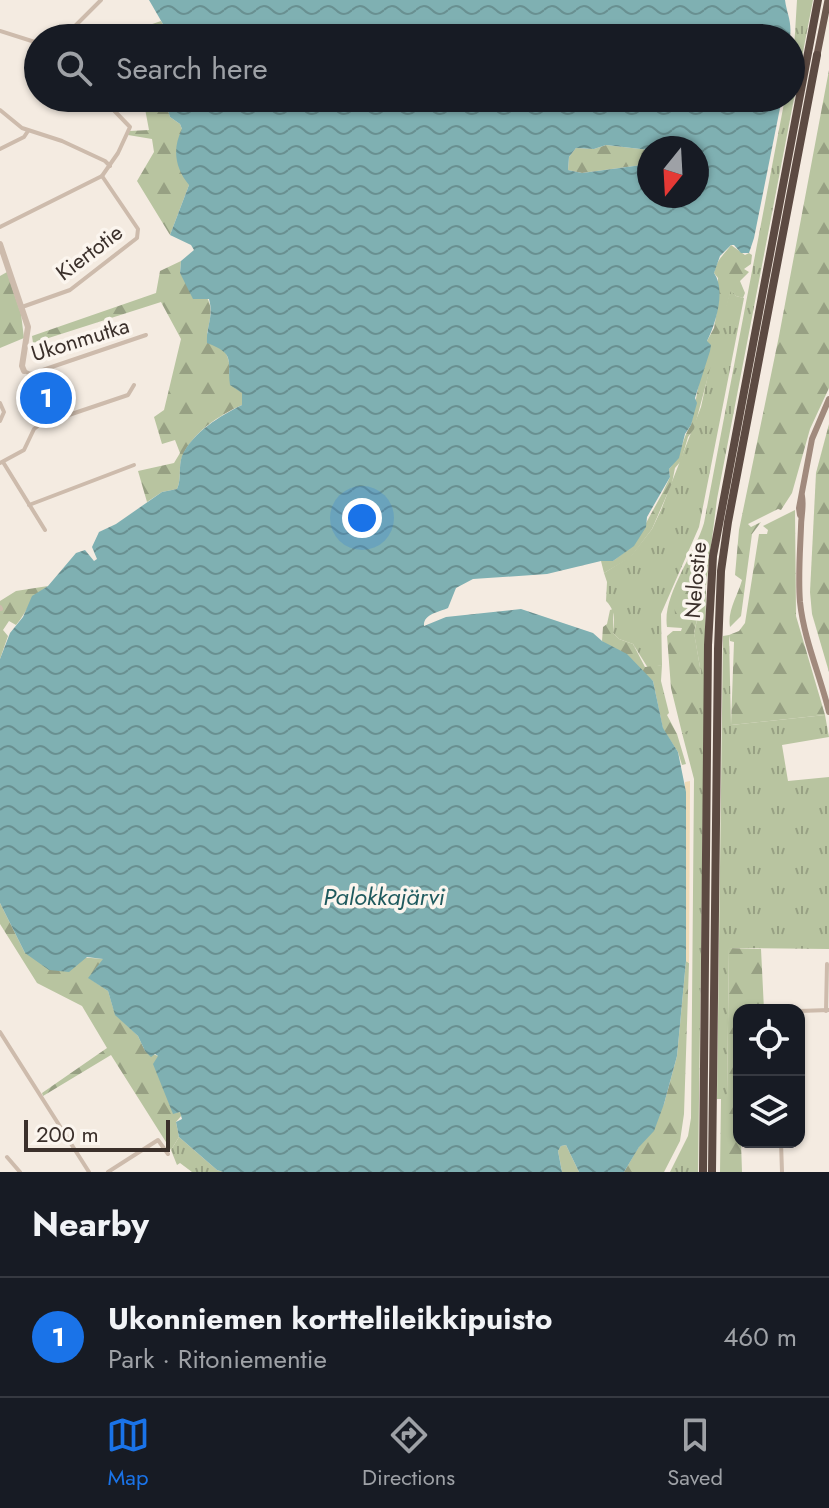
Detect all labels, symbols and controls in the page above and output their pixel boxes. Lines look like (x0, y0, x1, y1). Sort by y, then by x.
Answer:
search box (24, 24, 805, 112)
icon: search (52, 46, 96, 90)
text: Search here (116, 47, 268, 90)
north arrow (637, 136, 709, 208)
street label: Kiertotie (49, 216, 129, 288)
street label: Ukonmutka (27, 309, 133, 369)
pin: 1 (20, 368, 72, 428)
your location (342, 498, 382, 538)
street label: Nelostie (676, 540, 714, 620)
water label: Palokkajärvi (323, 879, 446, 914)
map controls (733, 1004, 805, 1148)
button: locate (733, 1004, 805, 1076)
button: layers (733, 1076, 805, 1148)
scale bar (24, 1116, 170, 1152)
text: 200 m (36, 1118, 99, 1150)
text: Nearby (32, 1200, 149, 1249)
text: Ukonniemen korttelileikkipuisto (108, 1297, 553, 1340)
text: 1 (51, 1318, 65, 1356)
text: 460 m (723, 1318, 797, 1356)
text: Park · Ritoniementie (108, 1340, 327, 1378)
tab: Map (106, 1413, 150, 1493)
tab: Directions (362, 1413, 455, 1493)
tab: Saved (667, 1413, 723, 1493)

